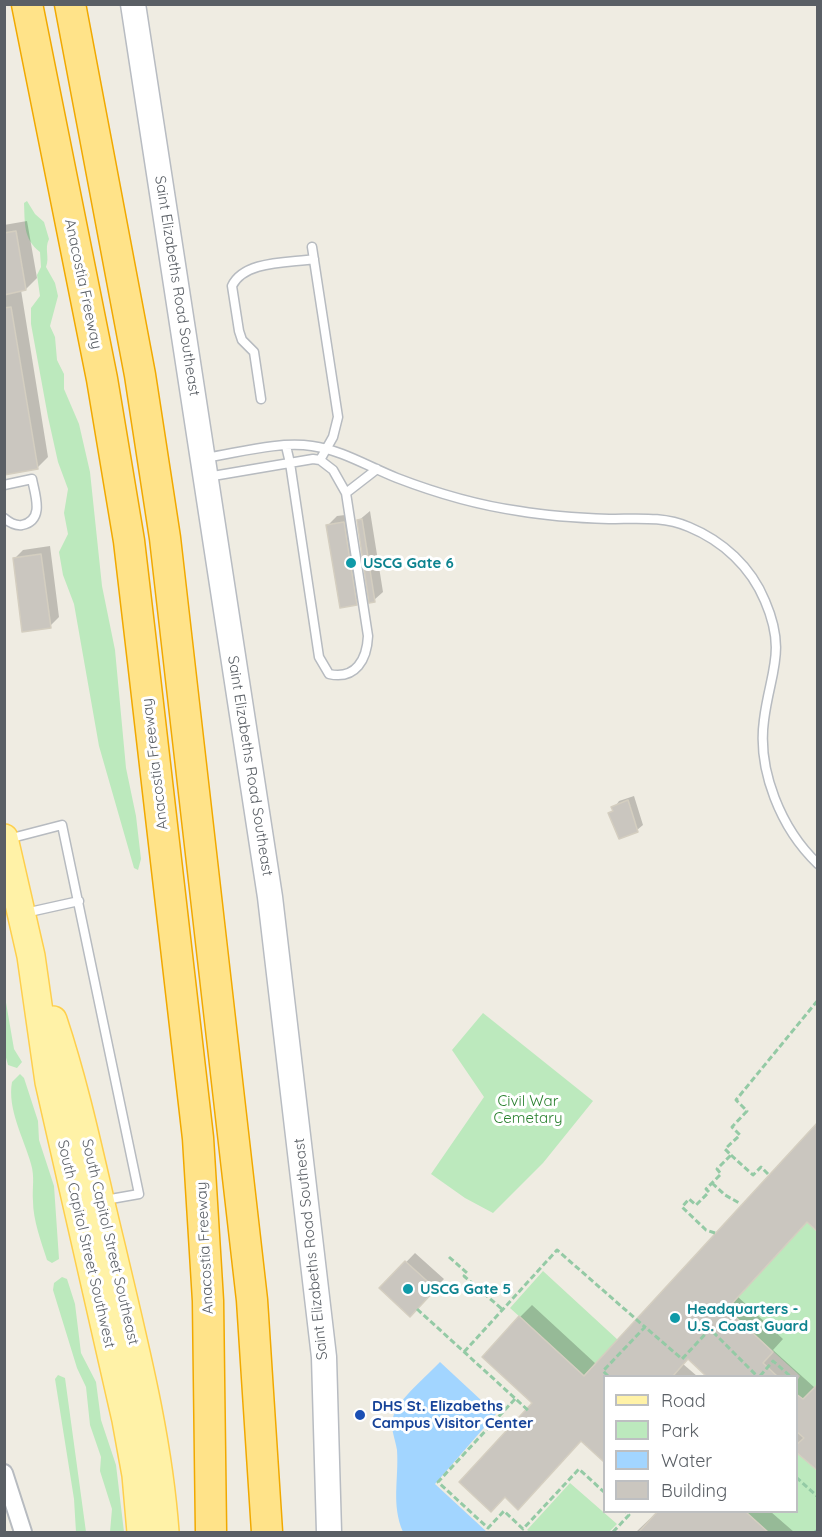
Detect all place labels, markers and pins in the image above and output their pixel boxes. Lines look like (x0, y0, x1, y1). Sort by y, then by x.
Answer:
place label: USCG Gate 6 (363, 554, 454, 572)
marker: USCG Gate 6 (344, 556, 358, 570)
place label: USCG Gate 5 (420, 1280, 511, 1298)
marker: USCG Gate 5 (401, 1282, 415, 1296)
place label: Headquarters - U.S. Coast Guard (687, 1300, 808, 1335)
marker: Headquarters - U.S. Coast Guard (668, 1311, 682, 1325)
place label: DHS St. Elizabeths Campus Visitor Center (372, 1397, 534, 1432)
marker: DHS St. Elizabeths Campus Visitor Center (353, 1408, 367, 1422)

